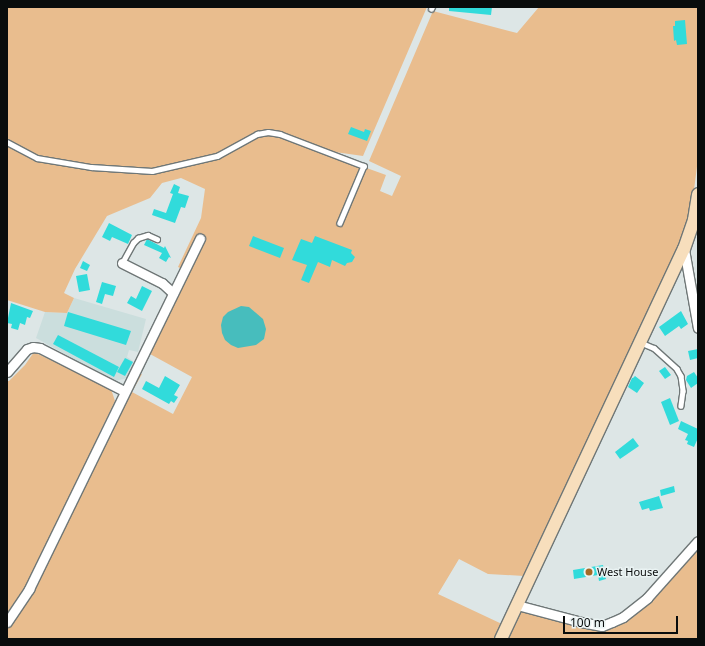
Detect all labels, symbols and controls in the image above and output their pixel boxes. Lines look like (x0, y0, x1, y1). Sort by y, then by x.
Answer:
place label: West House (597, 565, 658, 579)
marker: West House (584, 567, 594, 577)
scale bar (565, 608, 680, 634)
text: 100 m (570, 614, 605, 631)

